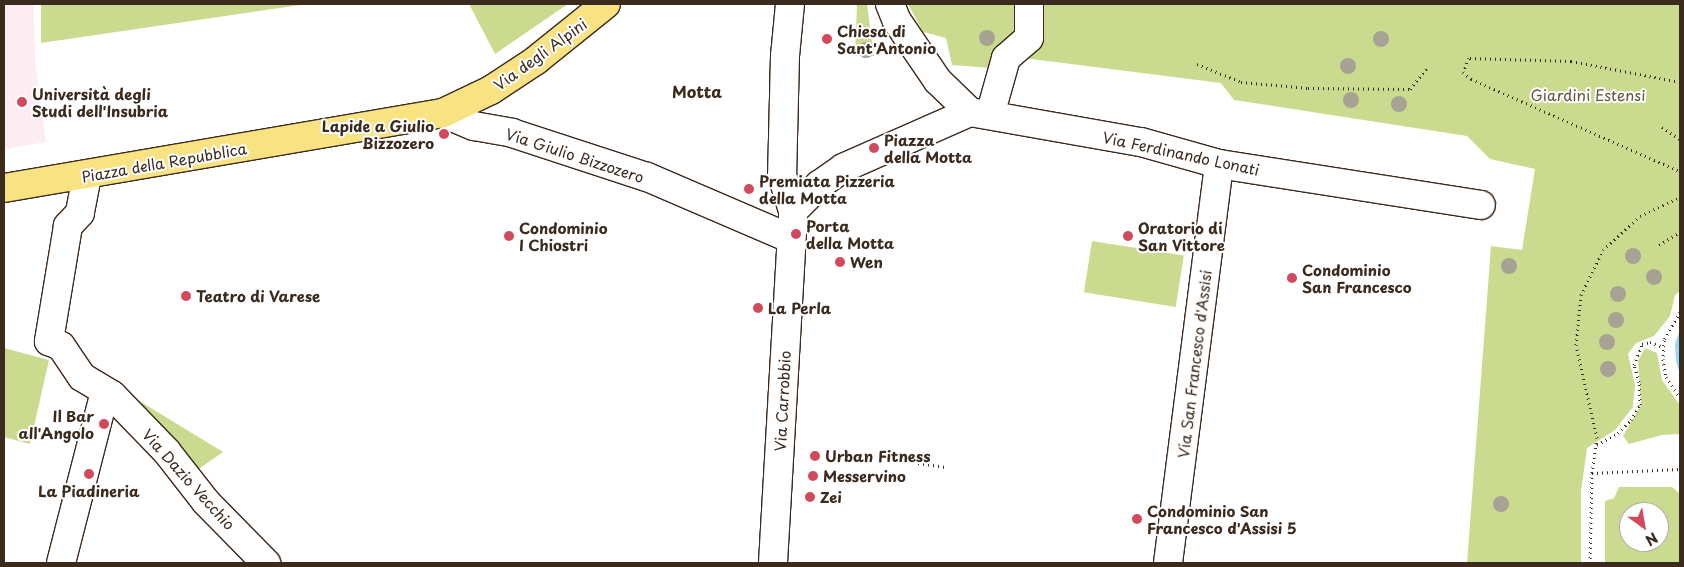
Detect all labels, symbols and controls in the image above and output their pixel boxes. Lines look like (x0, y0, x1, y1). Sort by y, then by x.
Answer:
street label: Via degli Alpini (490, 14, 590, 94)
place label: Chiesa di Sant'Antonio (837, 21, 936, 56)
marker: Chiesa di Sant'Antonio (821, 33, 833, 45)
district label: Motta (672, 81, 722, 101)
place label: Università degli Studi dell'Insubria (32, 84, 168, 119)
park label: Giardini Estensi (1531, 86, 1645, 104)
marker: Università degli Studi dell'Insubria (16, 96, 28, 108)
place label: Lapide a Giulio Bizzozero (321, 116, 434, 151)
street label: Via Giulio Bizzozero (504, 124, 646, 186)
marker: Lapide a Giulio Bizzozero (438, 128, 450, 140)
street label: Via Ferdinando Lonati (1101, 128, 1261, 178)
place label: Piazza della Motta (884, 130, 972, 165)
street label: Piazza della Repubblica (80, 139, 248, 185)
marker: Piazza della Motta (868, 142, 880, 154)
place label: Premiata Pizzeria della Motta (759, 171, 895, 206)
marker: Premiata Pizzeria della Motta (743, 183, 755, 195)
place label: Porta della Motta (806, 216, 894, 251)
place label: Condominio I Chiostri (519, 218, 607, 253)
place label: Oratorio di San Vittore (1138, 218, 1225, 253)
marker: Porta della Motta (790, 228, 802, 240)
marker: Condominio I Chiostri (503, 230, 515, 242)
marker: Oratorio di San Vittore (1122, 230, 1134, 242)
place label: Wen (850, 253, 883, 271)
marker: Wen (834, 256, 846, 268)
place label: Condominio San Francesco (1302, 260, 1411, 295)
street label: Via San Francesco d'Assisi (1174, 269, 1214, 459)
marker: Condominio San Francesco (1286, 272, 1298, 284)
place label: Teatro di Varese (196, 287, 320, 305)
marker: Teatro di Varese (180, 290, 192, 302)
place label: La Perla (768, 299, 831, 317)
marker: La Perla (752, 302, 764, 314)
street label: Via Carrobbio (770, 350, 794, 452)
place label: Il Bar all'Angolo (19, 406, 94, 441)
marker: Il Bar all'Angolo (98, 418, 110, 430)
street label: Via Dazio Vecchio (139, 425, 239, 533)
place label: Urban Fitness (825, 447, 930, 465)
marker: Urban Fitness (809, 450, 821, 462)
place label: Messervino (823, 467, 906, 485)
marker: La Piadineria (83, 468, 95, 480)
marker: Messervino (807, 470, 819, 482)
place label: La Piadineria (38, 482, 140, 500)
place label: Zei (820, 488, 842, 506)
marker: Zei (804, 491, 816, 503)
place label: Condominio San Francesco d'Assisi 5 (1147, 501, 1296, 536)
north arrow (1619, 502, 1669, 552)
marker: Condominio San Francesco d'Assisi 5 (1131, 513, 1143, 525)
text: N (1641, 527, 1662, 551)

